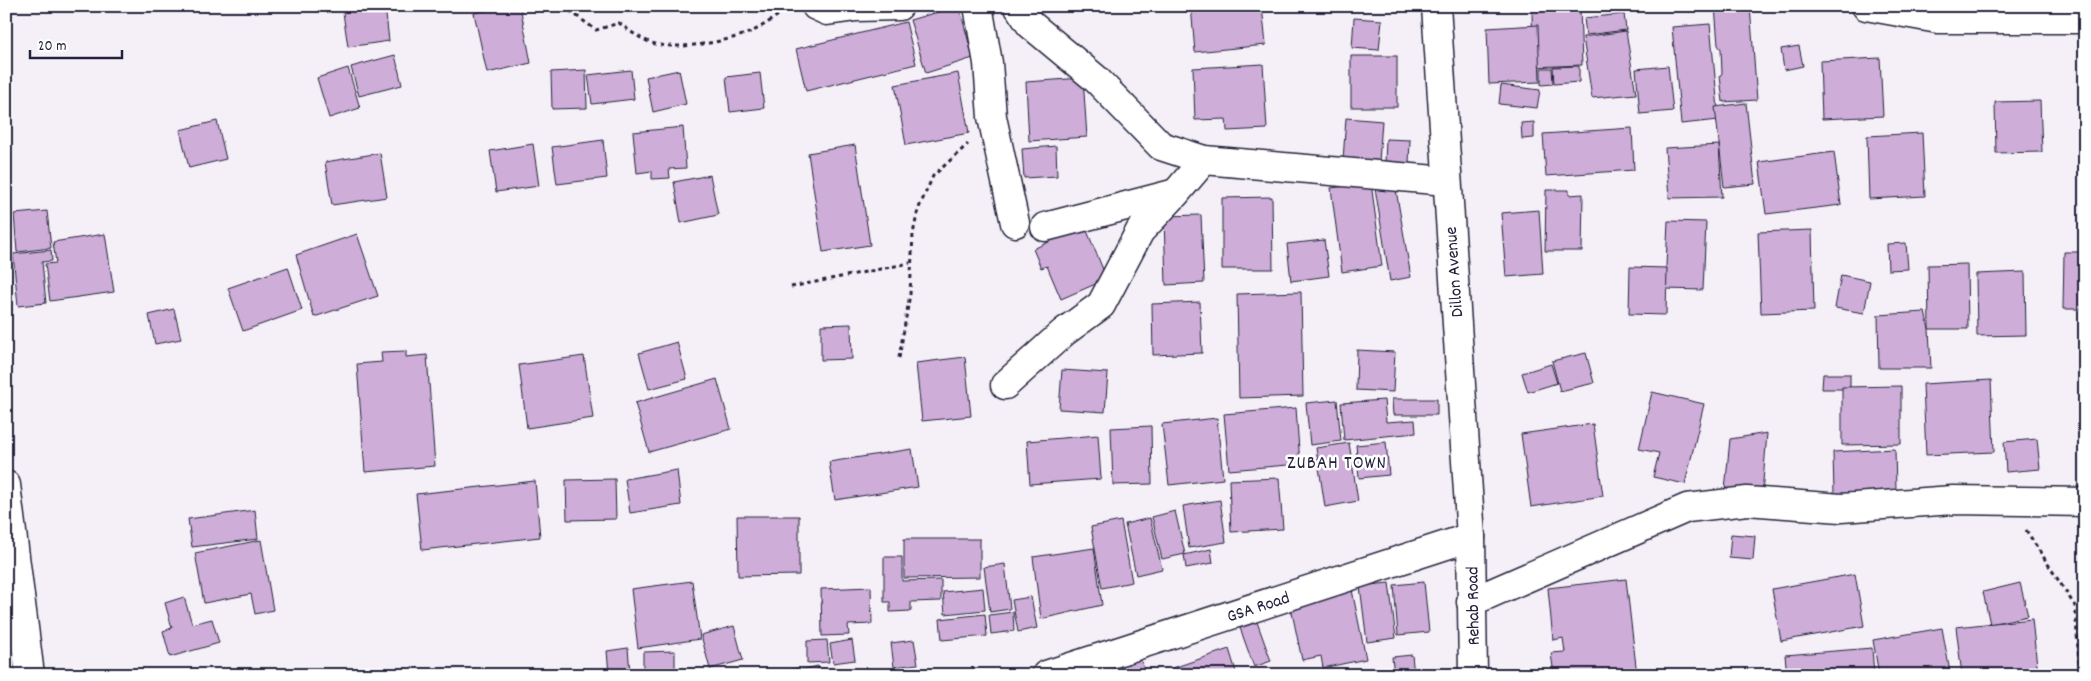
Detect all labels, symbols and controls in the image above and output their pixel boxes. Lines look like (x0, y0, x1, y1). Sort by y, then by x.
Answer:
scale bar (30, 28, 122, 60)
text: 20 m (38, 36, 66, 58)
street label: Dillon Avenue (1440, 226, 1471, 318)
district label: ZUBAH TOWN (1287, 451, 1387, 478)
street label: Rehab Road (1461, 566, 1488, 646)
street label: GSA Road (1224, 587, 1293, 630)

